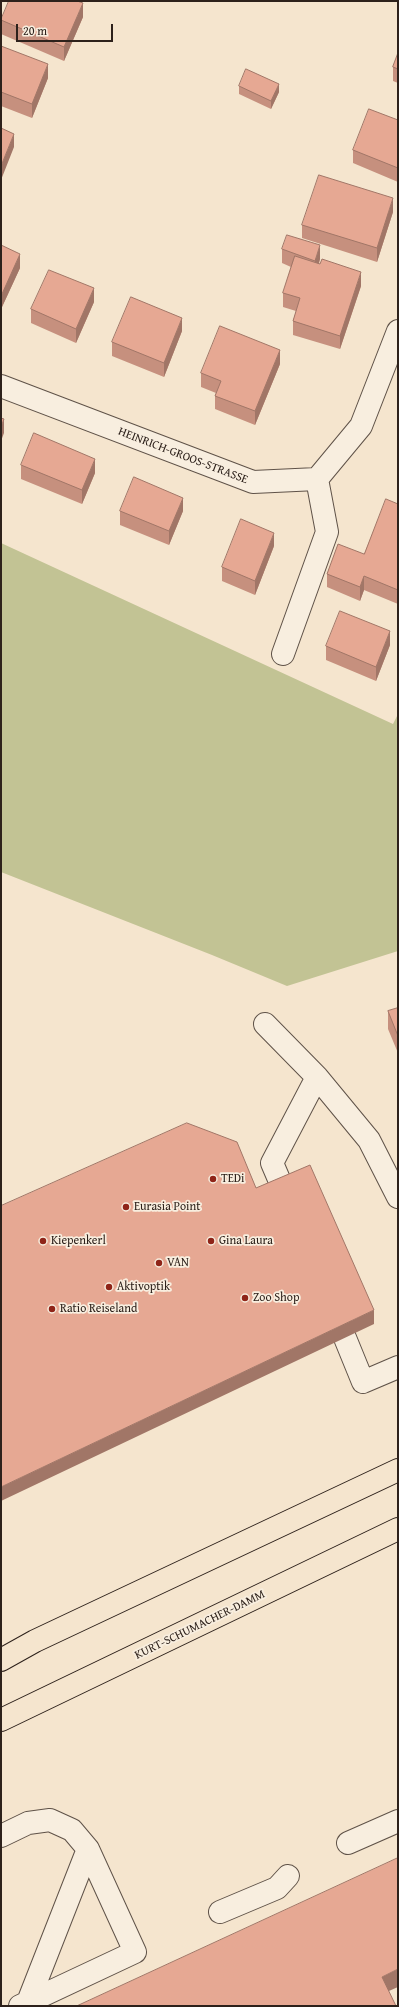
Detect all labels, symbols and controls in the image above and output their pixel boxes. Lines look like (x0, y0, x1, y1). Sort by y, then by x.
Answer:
scale bar (18, 16, 115, 42)
text: 20 m (23, 22, 47, 39)
street label: HEINRICH-GROOS-STRASSE (116, 425, 250, 487)
place label: TEDi (221, 1172, 244, 1186)
marker: TEDi (208, 1174, 218, 1184)
place label: Eurasia Point (134, 1200, 200, 1214)
marker: Eurasia Point (121, 1202, 131, 1212)
place label: Kiepenkerl (51, 1234, 106, 1248)
place label: Gina Laura (219, 1234, 273, 1248)
marker: Kiepenkerl (38, 1236, 48, 1246)
marker: Gina Laura (206, 1236, 216, 1246)
place label: VAN (167, 1256, 189, 1270)
marker: VAN (154, 1258, 164, 1268)
place label: Aktivoptik (117, 1280, 170, 1294)
marker: Aktivoptik (104, 1282, 114, 1292)
place label: Zoo Shop (253, 1291, 299, 1305)
marker: Zoo Shop (240, 1293, 250, 1303)
place label: Ratio Reiseland (60, 1302, 137, 1316)
marker: Ratio Reiseland (47, 1304, 57, 1314)
street label: KURT-SCHUMACHER-DAMM (132, 1587, 268, 1663)

